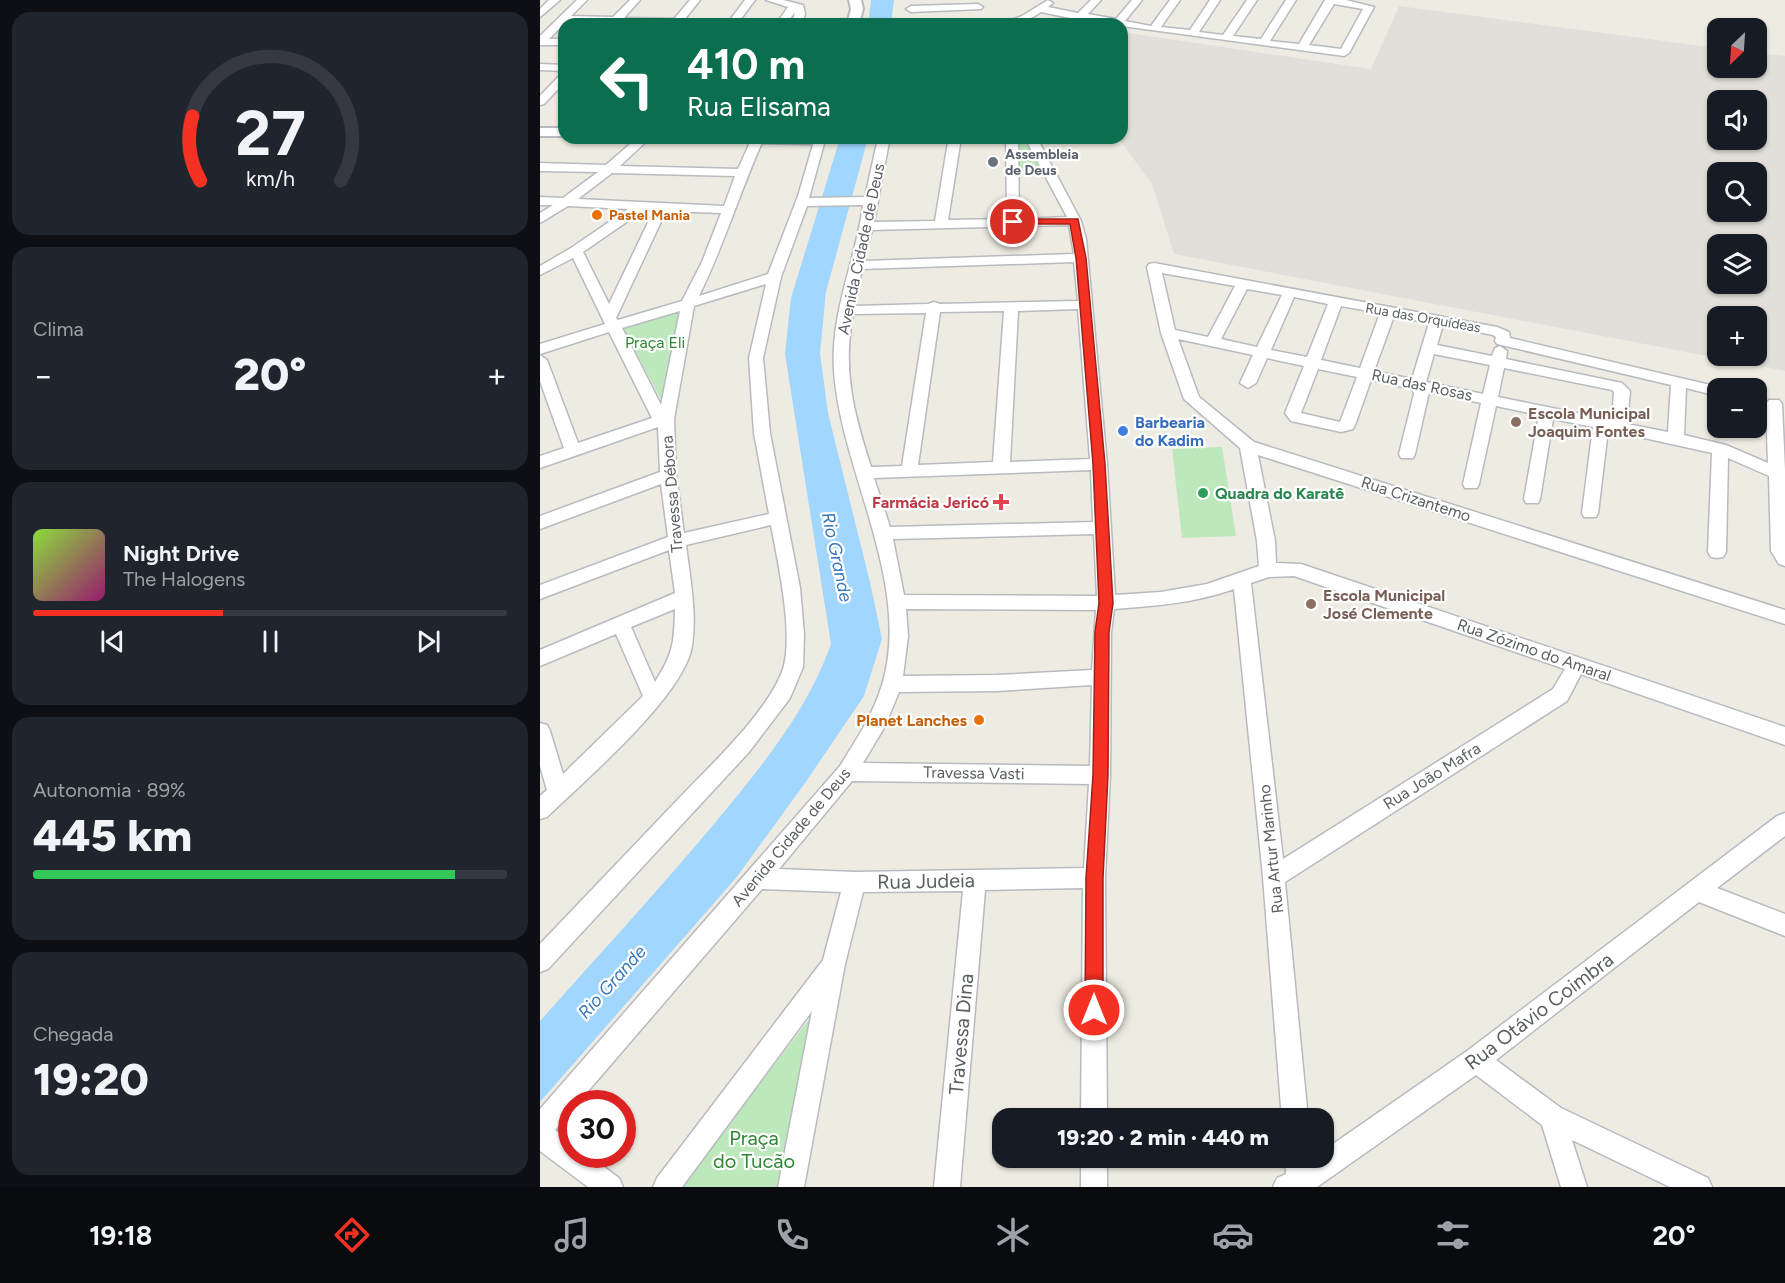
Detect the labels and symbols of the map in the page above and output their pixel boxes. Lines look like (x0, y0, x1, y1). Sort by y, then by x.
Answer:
north arrow (1707, 18, 1767, 78)
place label: Assembleia de Deus (1005, 146, 1079, 179)
marker: Assembleia de Deus (986, 155, 1000, 169)
street label: Avenida Cidade de Deus (834, 162, 888, 336)
pin (987, 196, 1038, 247)
place label: Pastel Mania (609, 207, 690, 224)
marker: Pastel Mania (590, 208, 604, 222)
street label: Rua das Orquídeas (1364, 299, 1482, 337)
park label: Praça Eli (625, 333, 685, 352)
street label: Rua das Rosas (1370, 365, 1474, 405)
place label: Escola Municipal Joaquim Fontes (1528, 404, 1650, 441)
place label: Barbearia do Kadim (1135, 413, 1205, 450)
marker: Escola Municipal Joaquim Fontes (1509, 415, 1523, 429)
marker: Barbearia do Kadim (1116, 424, 1130, 438)
street label: Travessa Débora (657, 435, 687, 553)
street label: Rua Crizantemo (1359, 472, 1473, 526)
place label: Quadra do Karatê (1215, 484, 1344, 503)
marker: Quadra do Karatê (1196, 486, 1210, 500)
place label: Farmácia Jericó (872, 493, 989, 512)
marker: Farmácia Jericó (994, 495, 1008, 509)
water label: Rio Grande (817, 510, 857, 604)
place label: Escola Municipal José Clemente (1323, 586, 1445, 623)
marker: Escola Municipal José Clemente (1304, 597, 1318, 611)
street label: Rua Zózimo do Amaral (1455, 615, 1613, 685)
place label: Planet Lanches (856, 711, 968, 730)
marker: Planet Lanches (972, 713, 986, 727)
street label: Rua João Mafra (1380, 738, 1484, 814)
street label: Travessa Vasti (923, 763, 1025, 783)
street label: Avenida Cidade de Deus (728, 764, 854, 910)
street label: Rua Artur Marinho (1255, 784, 1287, 914)
street label: Rua Judeia (877, 868, 975, 894)
water label: Rio Grande (573, 941, 651, 1023)
street label: Rua Otávio Coimbra (1460, 947, 1618, 1075)
street label: Travessa Dina (944, 972, 978, 1096)
position arrow (1062, 978, 1126, 1042)
speed limit sign: 30 (558, 1090, 636, 1168)
park label: Praça do Tucão (713, 1126, 795, 1173)

